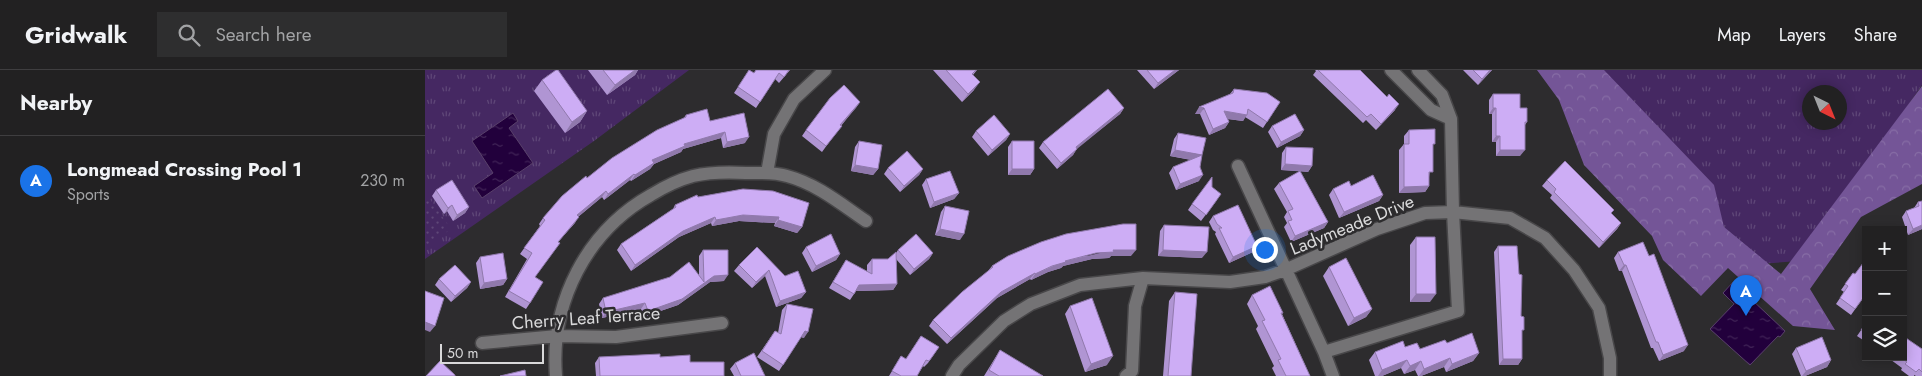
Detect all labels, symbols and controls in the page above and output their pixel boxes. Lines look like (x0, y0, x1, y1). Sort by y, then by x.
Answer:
search box (157, 12, 507, 57)
text: Gridwalk (25, 17, 127, 52)
icon: search (175, 21, 203, 49)
text: Search here (215, 21, 311, 48)
text: Map (1717, 22, 1751, 48)
text: Layers (1779, 22, 1826, 48)
text: Share (1854, 22, 1897, 48)
north arrow (1802, 85, 1847, 130)
text: Nearby (20, 88, 92, 118)
text: Longmead Crossing Pool 1 (67, 156, 302, 183)
text: A (30, 169, 42, 192)
text: 230 m (360, 169, 405, 192)
text: Sports (67, 183, 109, 206)
street label: Ladymeade Drive (1286, 188, 1418, 262)
map controls (1862, 226, 1907, 361)
button: + (1862, 226, 1907, 271)
your location (1252, 237, 1278, 263)
button: − (1862, 271, 1907, 316)
pin: A (1730, 275, 1762, 316)
street label: Cherry Leaf Terrace (511, 300, 661, 336)
button: layers (1862, 316, 1907, 361)
scale bar (440, 341, 544, 364)
text: 50 m (447, 343, 478, 363)

